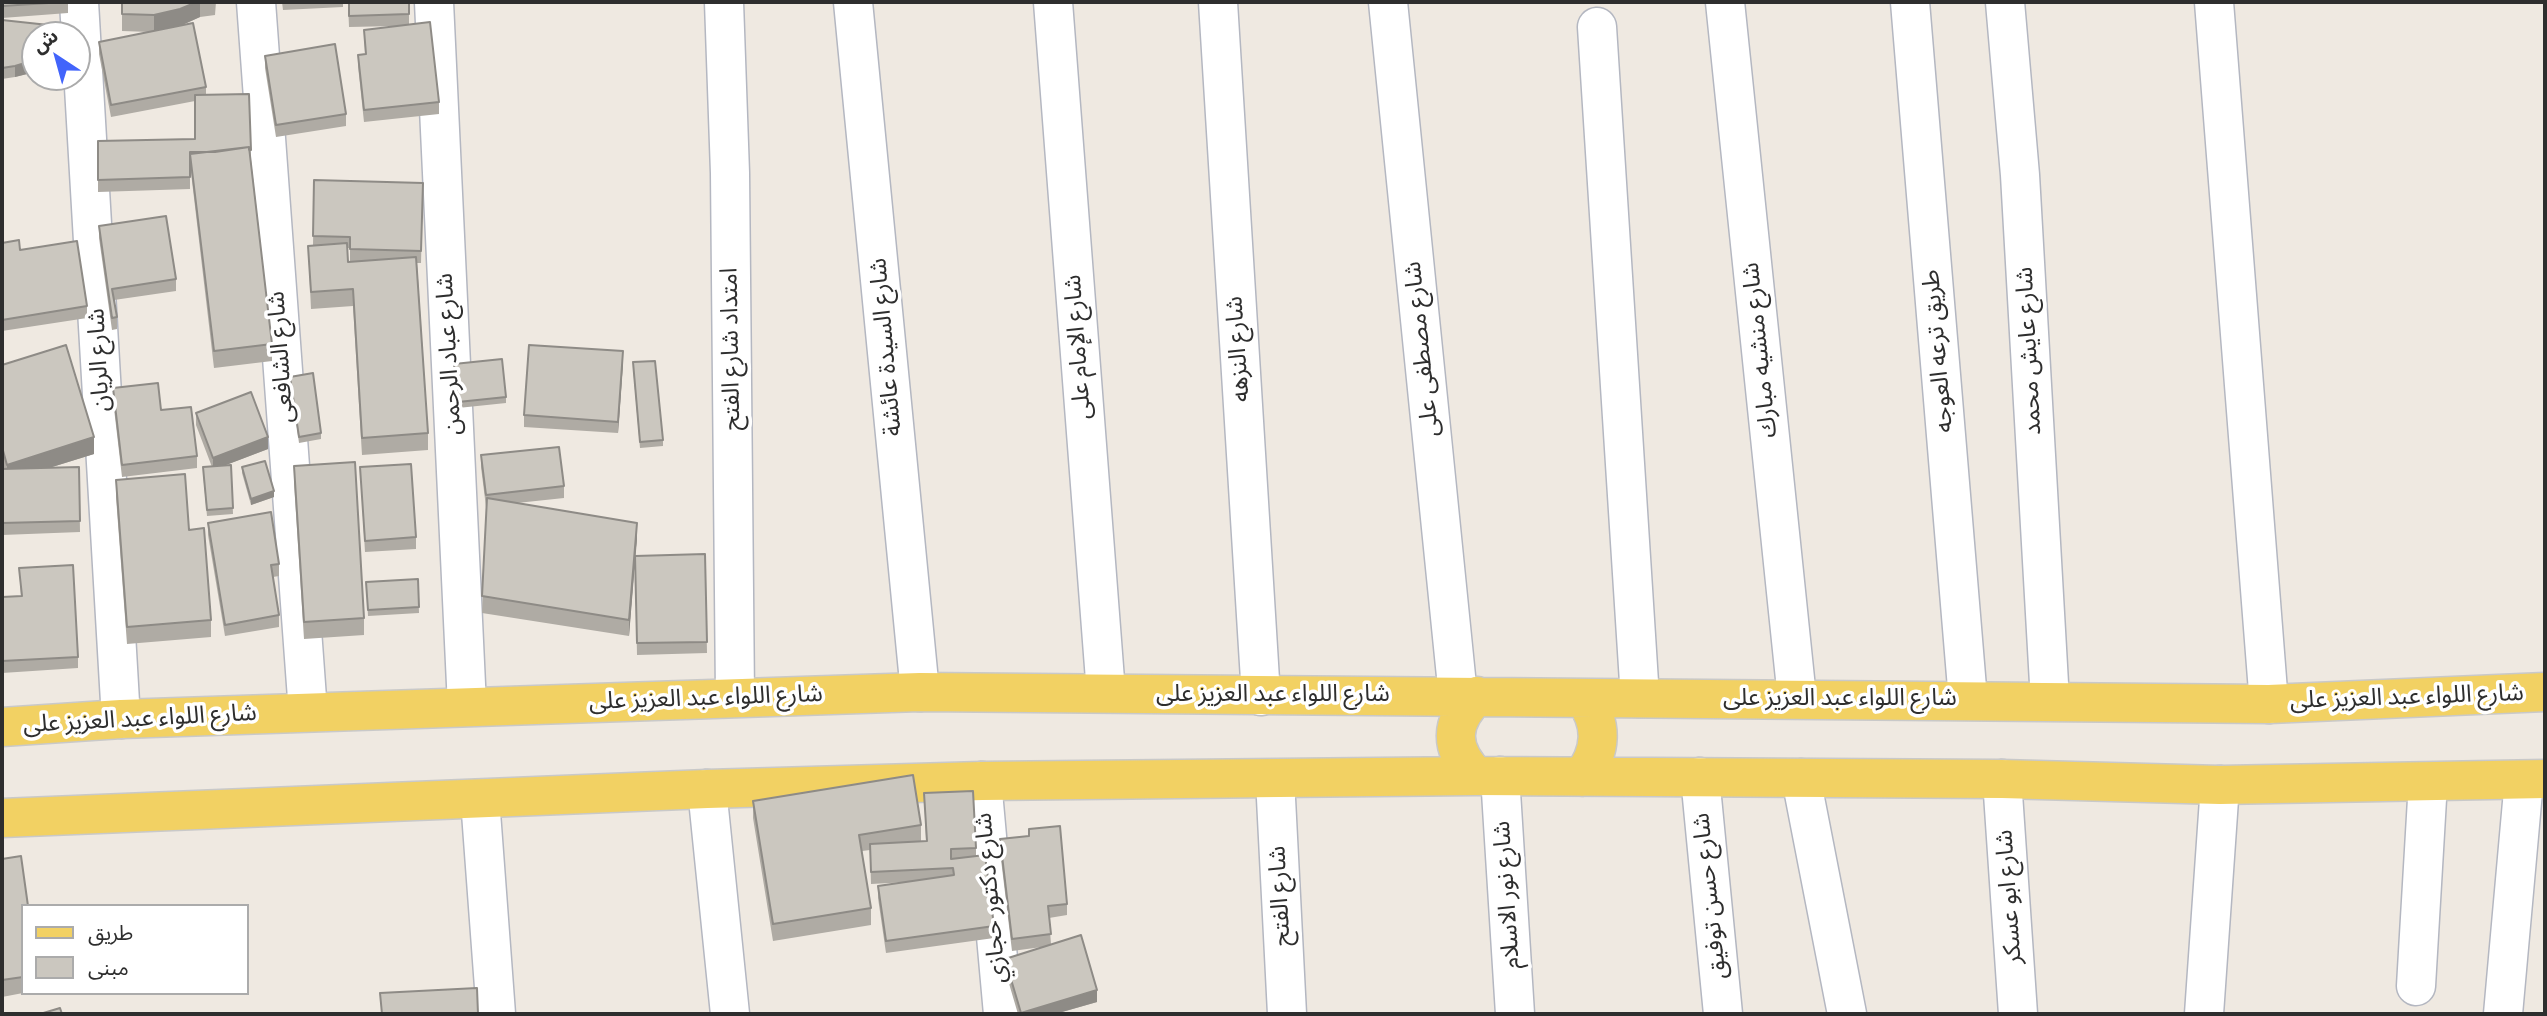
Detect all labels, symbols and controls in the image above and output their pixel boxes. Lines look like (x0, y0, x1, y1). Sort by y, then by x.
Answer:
north arrow (21, 21, 91, 91)
text: ش (25, 21, 64, 60)
street label: شارع السيدة عائشة (865, 257, 909, 437)
street label: شارع مصطفى على (1399, 260, 1447, 438)
street label: شارع منشيه مبارك (1737, 261, 1785, 439)
street label: شارع عايش محمد (2011, 266, 2049, 436)
street label: امتداد شارع الفتح (716, 267, 748, 431)
street label: طريق ترعه العوجه (1918, 268, 1960, 434)
street label: شارع عباد الرحمن (431, 272, 469, 436)
street label: شارع الإمام على (1060, 274, 1098, 420)
street label: شارع الشافعى (263, 290, 301, 424)
street label: شارع النزهه (1221, 295, 1257, 403)
street label: شارع الريان (83, 308, 117, 412)
street label: شارع اللواء عبد العزيز على (2290, 680, 2524, 716)
street label: شارع اللواء عبد العزيز على (589, 681, 823, 717)
street label: شارع اللواء عبد العزيز على (1156, 681, 1390, 709)
street label: شارع اللواء عبد العزيز على (1723, 685, 1957, 713)
street label: شارع اللواء عبد العزيز على (22, 699, 258, 741)
street label: شارع دكتور حجازي (970, 811, 1014, 985)
street label: شارع حسن توفيق (1688, 811, 1734, 981)
street label: شارع نور الاسلام (1488, 820, 1528, 970)
street label: شارع ابو عسكر (1991, 829, 2029, 965)
street label: شارع الفتح (1264, 845, 1298, 947)
legend (21, 904, 248, 995)
text: طريق (88, 916, 133, 948)
text: مبنى (88, 951, 129, 983)

